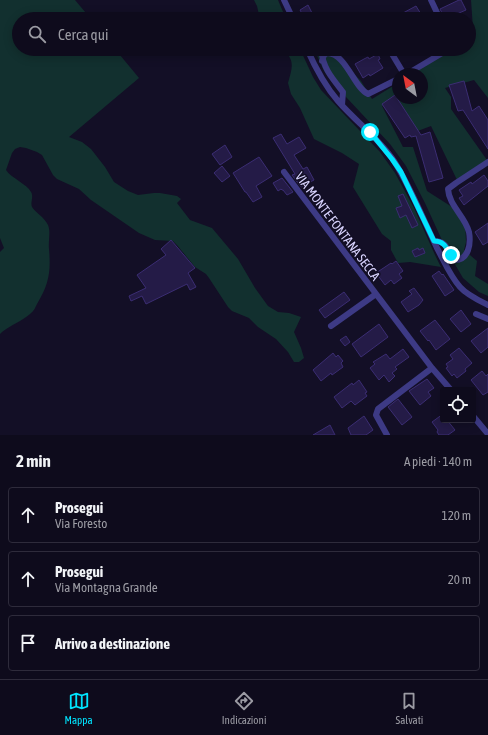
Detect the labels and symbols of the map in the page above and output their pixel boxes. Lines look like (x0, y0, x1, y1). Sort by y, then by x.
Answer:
north arrow (392, 68, 428, 104)
route start (361, 123, 379, 141)
street label: VIA MONTE FONTANA SECCA (292, 169, 384, 284)
route end (442, 246, 460, 264)

